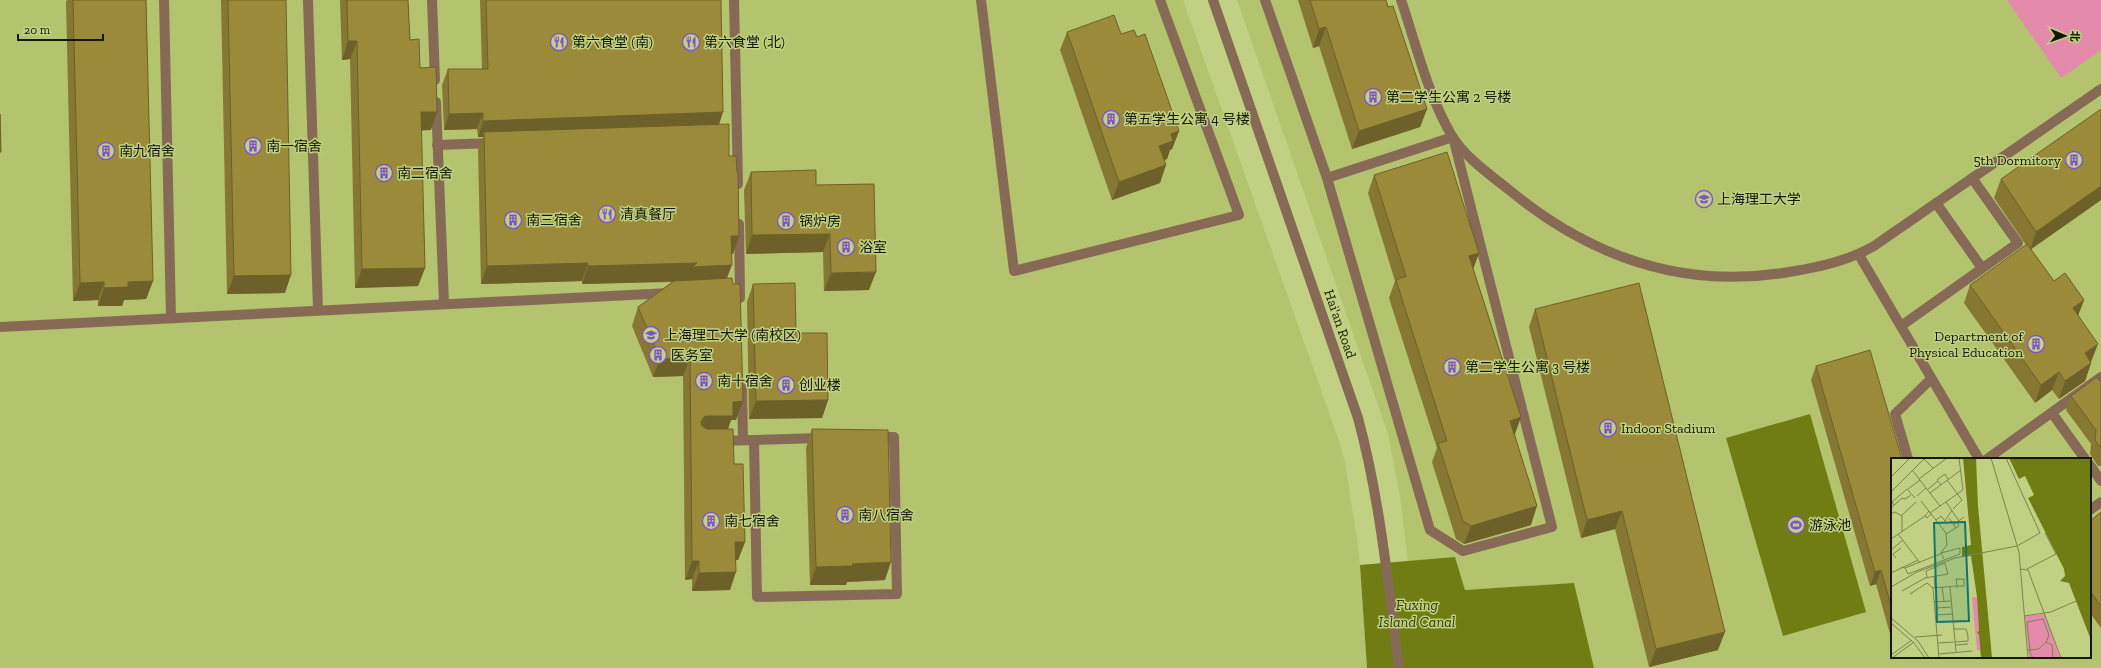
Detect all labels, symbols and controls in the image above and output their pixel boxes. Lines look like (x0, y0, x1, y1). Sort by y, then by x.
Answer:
scale bar (18, 16, 103, 42)
north arrow (2045, 16, 2085, 56)
text: 20 m (24, 23, 51, 37)
text: 北 (2068, 31, 2081, 42)
restaurant icon: 第六食堂 (南) (549, 32, 569, 52)
restaurant icon: 第六食堂 (北) (681, 32, 701, 52)
place label: 第六食堂 (南) (572, 34, 653, 51)
place label: 第六食堂 (北) (704, 34, 785, 51)
building icon: 第二学生公寓 2 号楼 (1363, 87, 1383, 107)
place label: 第二学生公寓 2 号楼 (1386, 89, 1512, 106)
building icon: 第五学生公寓 4 号楼 (1101, 109, 1121, 129)
place label: 第五学生公寓 4 号楼 (1124, 111, 1250, 128)
building icon: 南一宿舍 (243, 136, 263, 156)
place label: 南一宿舍 (266, 138, 322, 155)
building icon: 南九宿舍 (96, 141, 116, 161)
place label: 南九宿舍 (119, 143, 175, 160)
building icon: 5th Dormitory (2064, 150, 2084, 170)
place label: 5th Dormitory (1973, 152, 2062, 169)
building icon: 南二宿舍 (374, 163, 394, 183)
place label: 南二宿舍 (397, 165, 453, 182)
school or university icon: 上海理工大学 (1694, 189, 1714, 209)
place label: 上海理工大学 (1717, 191, 1801, 208)
restaurant icon: 清真餐厅 (597, 204, 617, 224)
place label: 清真餐厅 (620, 206, 676, 223)
building icon: 南三宿舍 (503, 210, 523, 230)
building icon: 锅炉房 (776, 211, 796, 231)
place label: 南三宿舍 (526, 212, 582, 229)
place label: 锅炉房 (799, 213, 841, 230)
building icon: 浴室 (836, 237, 856, 257)
place label: 浴室 (859, 239, 887, 256)
street label: Hai'an Road (1320, 287, 1360, 361)
school or university icon: 上海理工大学 (南校区) (641, 325, 661, 345)
place label: 上海理工大学 (南校区) (664, 327, 801, 344)
place label: Department of Physical Education (1909, 328, 2025, 361)
building icon: Department of Physical Education (2026, 334, 2046, 354)
building icon: 医务室 (648, 345, 668, 365)
place label: 医务室 (671, 347, 713, 364)
building icon: 第二学生公寓 3 号楼 (1442, 357, 1462, 377)
place label: 第二学生公寓 3 号楼 (1465, 359, 1590, 376)
building icon: 南十宿舍 (694, 371, 714, 391)
place label: 南十宿舍 (717, 373, 773, 390)
building icon: 创业楼 (776, 375, 796, 395)
place label: 创业楼 (799, 377, 841, 394)
building icon: Indoor Stadium (1598, 418, 1618, 438)
place label: Indoor Stadium (1621, 420, 1715, 437)
inset map (1891, 458, 2091, 658)
building icon: 南八宿舍 (835, 505, 855, 525)
place label: 南八宿舍 (858, 507, 914, 524)
building icon: 南七宿舍 (701, 511, 721, 531)
place label: 南七宿舍 (724, 513, 780, 530)
sports icon: 游泳池 (1786, 515, 1806, 535)
place label: 游泳池 (1809, 517, 1851, 534)
water label: Fuxing Island Canal (1379, 596, 1455, 631)

